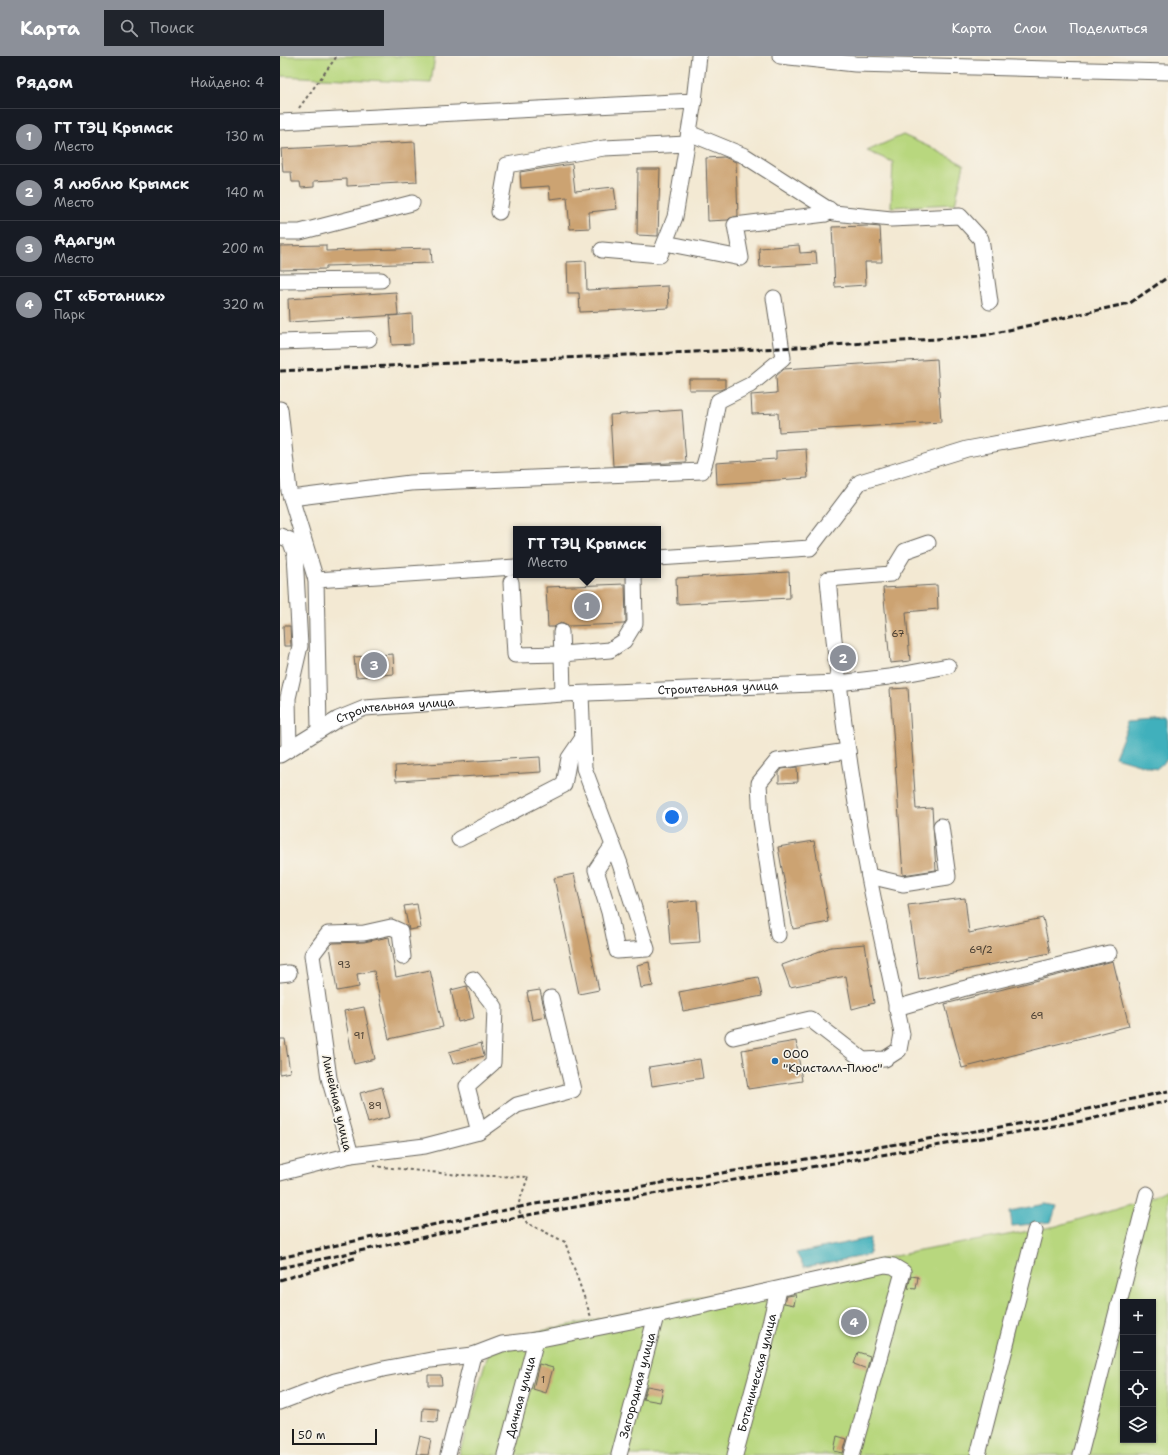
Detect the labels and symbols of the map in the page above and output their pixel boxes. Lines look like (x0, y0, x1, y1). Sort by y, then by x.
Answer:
pin: 1 (574, 591, 600, 621)
house number: 67 (892, 627, 904, 640)
pin: 2 (830, 643, 856, 673)
pin: 3 (361, 650, 387, 680)
street label: Строительная улица (657, 677, 779, 698)
street label: Строительная улица (333, 694, 456, 727)
your location (662, 807, 682, 827)
house number: 69/2 (969, 943, 993, 956)
house number: 93 (337, 958, 351, 971)
house number: 69 (1030, 1009, 1044, 1022)
house number: 91 (354, 1029, 364, 1042)
place label: ООО "Кристалл-Плюс" (783, 1046, 883, 1076)
street label: Линейная улица (318, 1053, 356, 1153)
marker: ООО "Кристалл-Плюс" (770, 1056, 780, 1066)
house number: 89 (368, 1099, 382, 1112)
pin: 4 (841, 1307, 867, 1337)
street label: Ботаническая улица (734, 1312, 780, 1434)
street label: Загородная улица (616, 1330, 659, 1440)
street label: Дачная улица (502, 1354, 539, 1440)
house number: 1 (541, 1373, 545, 1386)
scale bar (292, 1427, 377, 1446)

